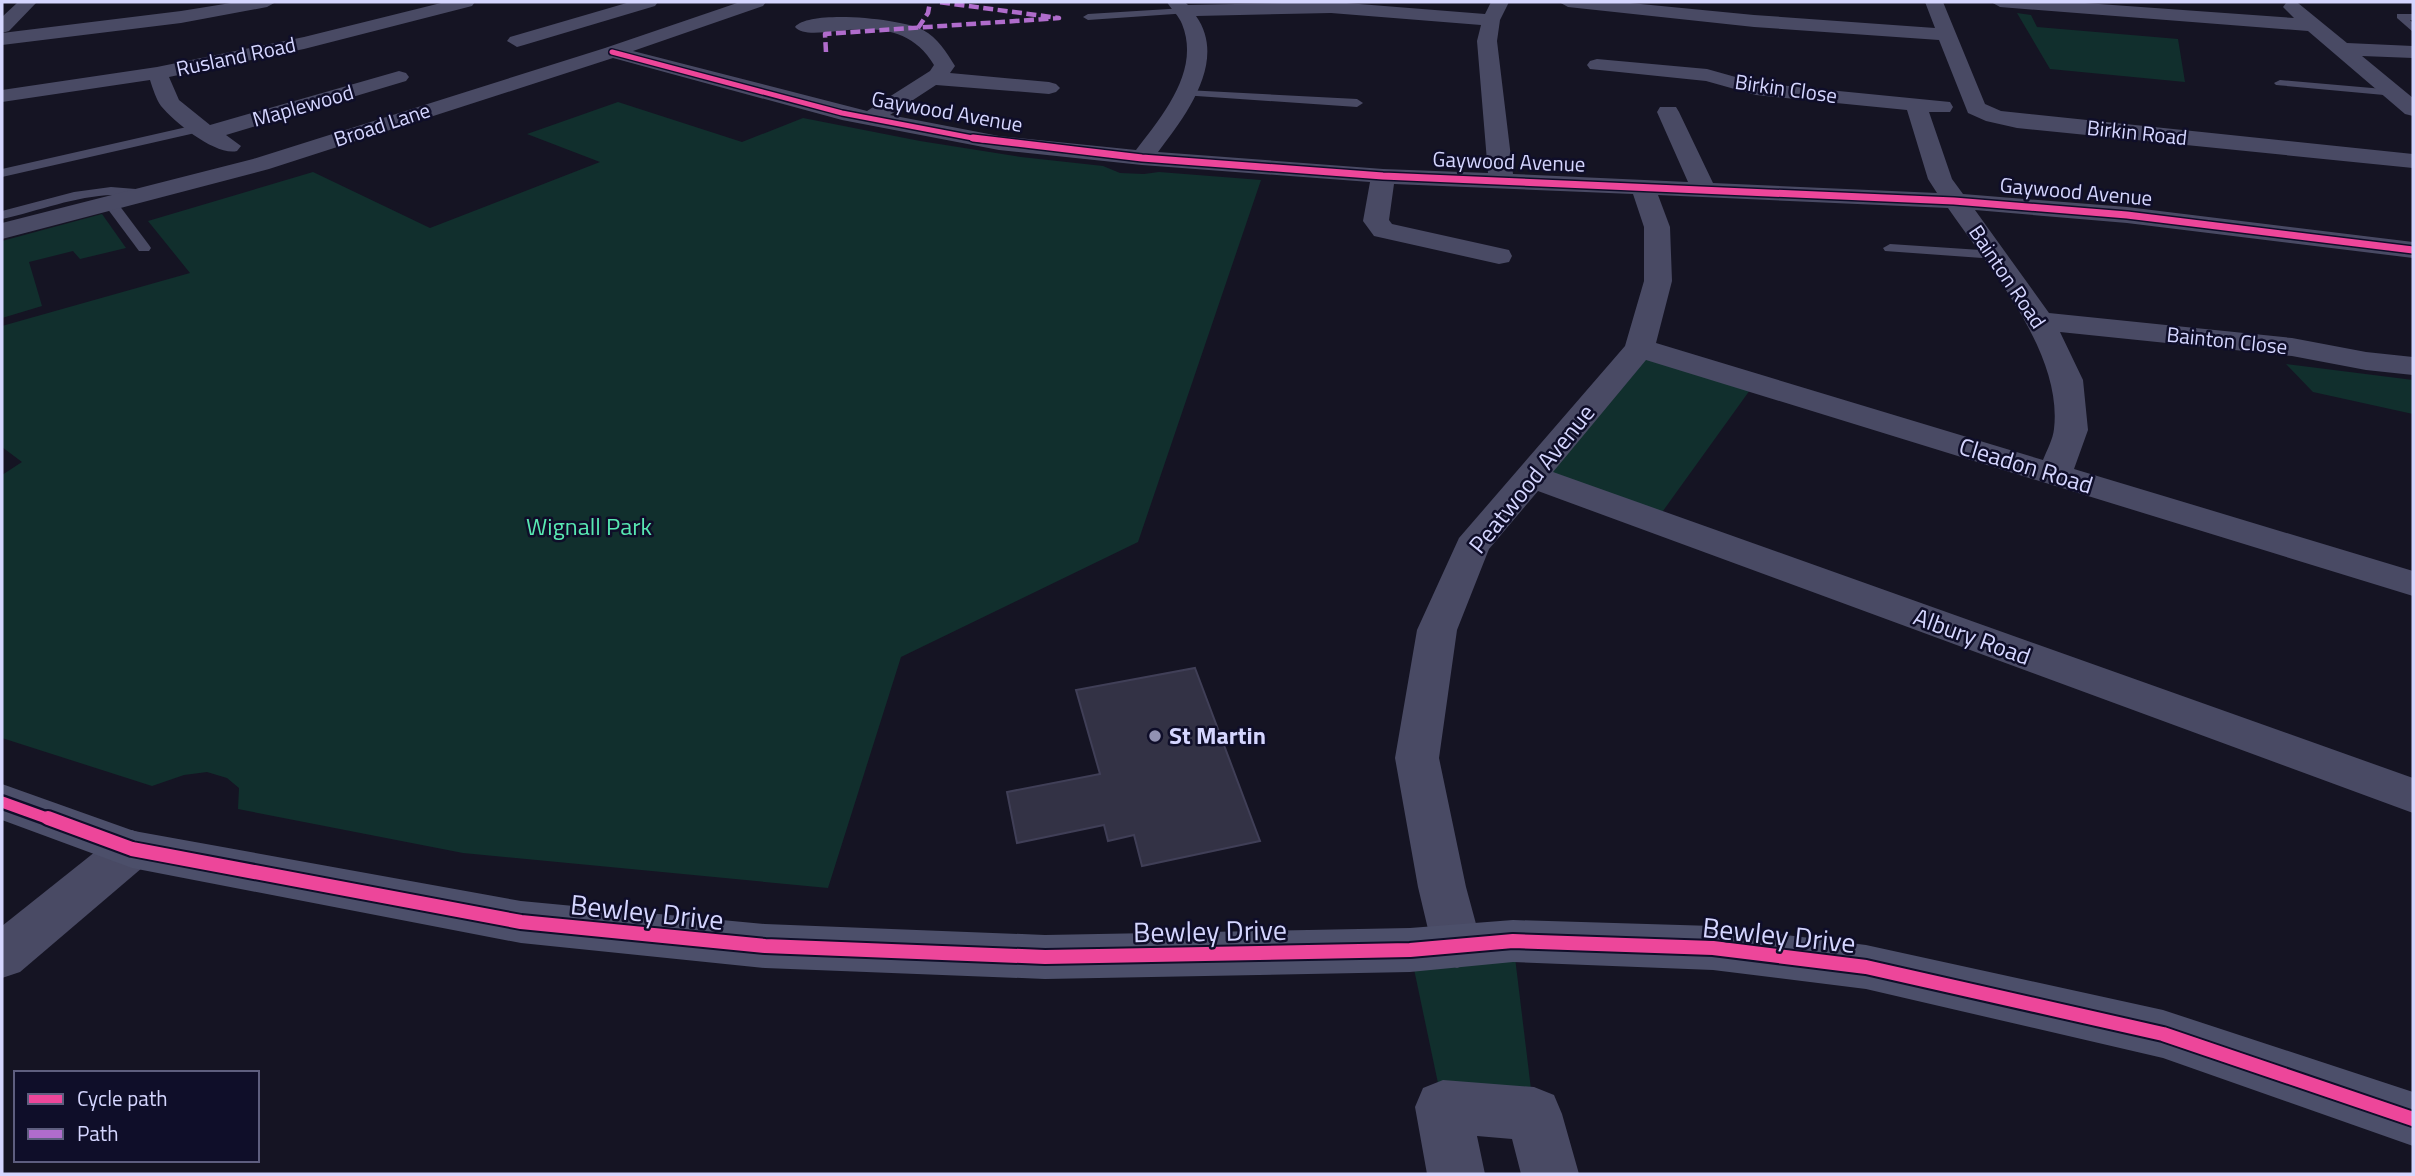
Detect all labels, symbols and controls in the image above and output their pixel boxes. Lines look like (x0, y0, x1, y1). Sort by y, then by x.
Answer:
street label: Rusland Road (173, 28, 299, 84)
street label: Birkin Close (1733, 65, 1839, 111)
street label: Maplewood (248, 75, 357, 135)
street label: Gaywood Avenue (869, 82, 1025, 140)
street label: Broad Lane (329, 93, 434, 155)
street label: Birkin Road (2085, 111, 2189, 153)
street label: Gaywood Avenue (1432, 142, 1586, 180)
street label: Gaywood Avenue (1998, 168, 2154, 214)
street label: Bainton Road (1961, 218, 2054, 335)
street label: Bainton Close (2165, 318, 2289, 362)
street label: Peatwood Avenue (1460, 396, 1603, 561)
street label: Cleadon Road (1955, 428, 2098, 502)
park label: Wignall Park (526, 508, 653, 544)
street label: Albury Road (1909, 598, 2036, 674)
place label: St Martin (1169, 717, 1266, 753)
marker: St Martin (1147, 728, 1163, 744)
street label: Bewley Drive (568, 882, 726, 941)
street label: Bewley Drive (1700, 905, 1858, 964)
street label: Bewley Drive (1133, 908, 1287, 953)
legend (14, 1071, 259, 1162)
text: Cycle path (77, 1082, 168, 1114)
text: Path (77, 1117, 119, 1149)

